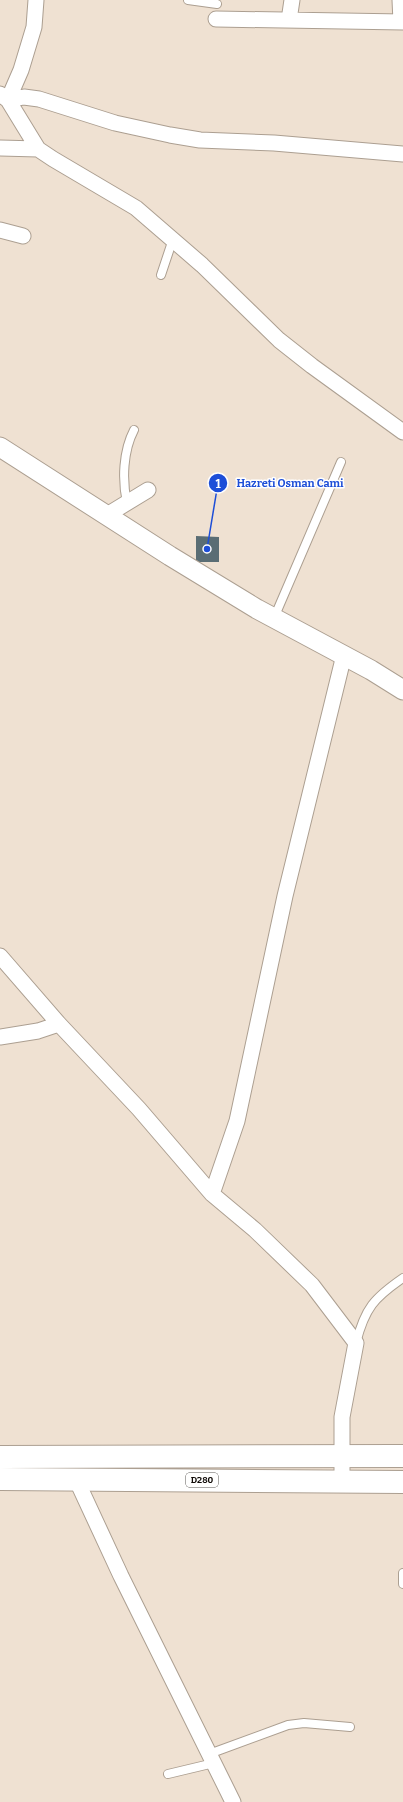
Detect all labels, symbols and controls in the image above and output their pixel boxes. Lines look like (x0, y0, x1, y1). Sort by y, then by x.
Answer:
callout: Hazreti Osman Cami (208, 472, 351, 495)
text: 1 (215, 477, 221, 491)
text: Hazreti Osman Cami (236, 477, 344, 490)
road number: D280 (186, 1473, 218, 1487)

